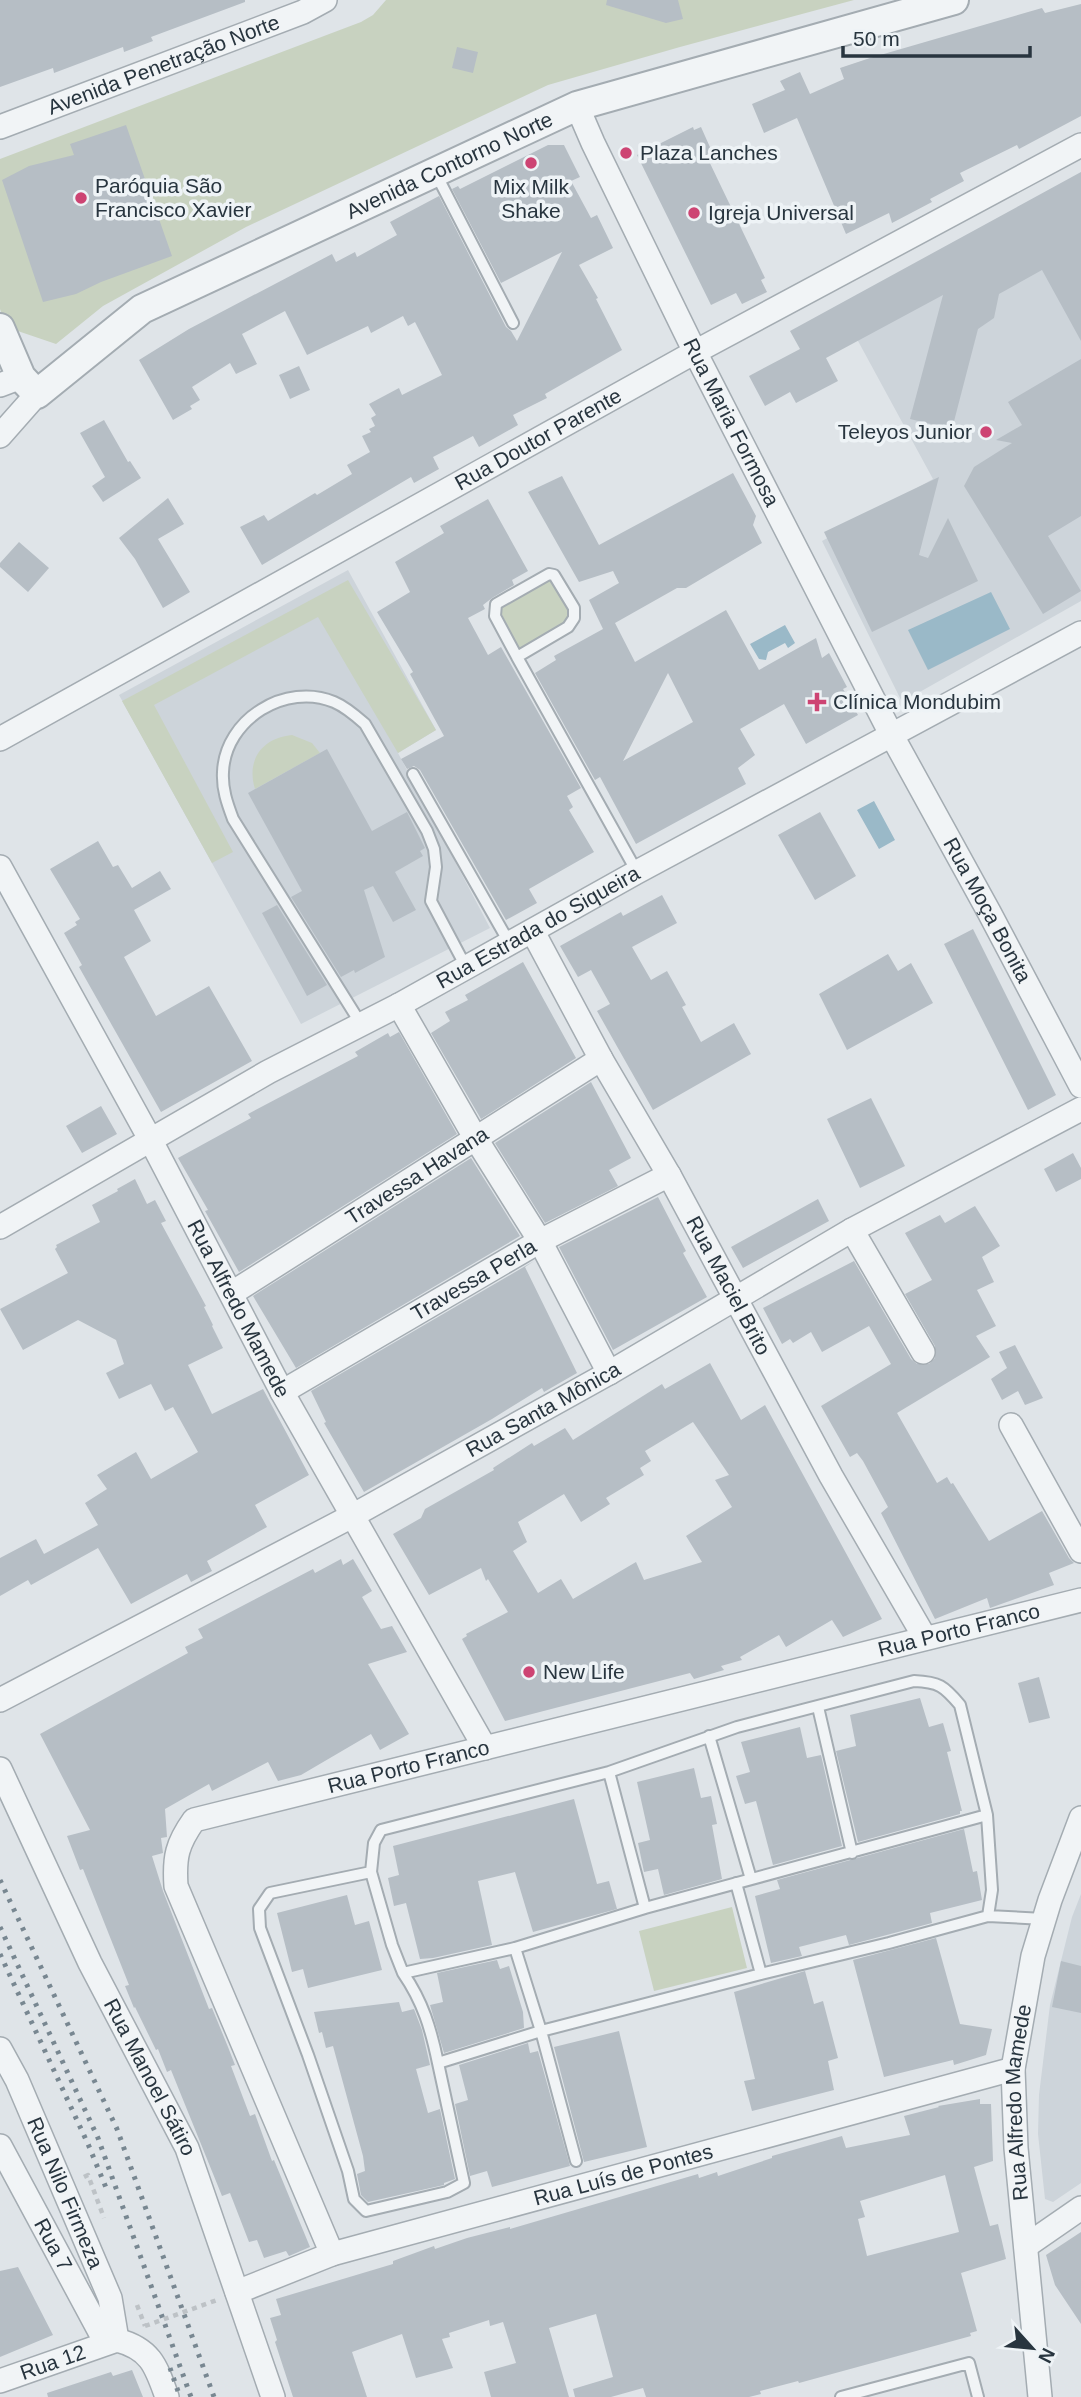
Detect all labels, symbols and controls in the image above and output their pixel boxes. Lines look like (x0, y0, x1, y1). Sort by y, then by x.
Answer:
street label: Avenida Penetração Norte (44, 10, 283, 119)
scale bar (843, 14, 1030, 58)
text: 50 m (853, 27, 900, 50)
street label: Avenida Contorno Norte (342, 107, 556, 223)
place label: Plaza Lanches (640, 141, 778, 164)
marker: Plaza Lanches (618, 145, 634, 161)
marker: Mix Milk Shake (523, 155, 539, 171)
place label: Paróquia São Francisco Xavier (95, 174, 251, 221)
place label: Mix Milk Shake (493, 175, 569, 222)
marker: Paróquia São Francisco Xavier (73, 190, 89, 206)
place label: Igreja Universal (708, 201, 854, 224)
marker: Igreja Universal (686, 205, 702, 221)
street label: Rua Maria Formosa (679, 334, 784, 510)
street label: Rua Doutor Parente (451, 383, 625, 494)
place label: Teleyos Junior (838, 420, 972, 443)
marker: Teleyos Junior (978, 424, 994, 440)
place label: Clínica Mondubim (833, 690, 1001, 713)
marker: Clínica Mondubim (807, 692, 827, 712)
street label: Rua Moça Bonita (939, 833, 1036, 987)
street label: Rua Estrada do Siqueira (432, 861, 644, 993)
street label: Travessa Havana (341, 1122, 492, 1229)
street label: Rua Maciel Brito (682, 1212, 776, 1359)
street label: Rua Alfredo Mamede (183, 1216, 295, 1401)
street label: Travessa Perla (407, 1234, 540, 1325)
street label: Rua Santa Mônica (462, 1357, 624, 1461)
street label: Rua Porto Franco (875, 1599, 1042, 1661)
place label: New Life (543, 1660, 625, 1683)
marker: New Life (521, 1664, 537, 1680)
street label: Rua Porto Franco (325, 1735, 492, 1797)
street label: Rua Manoel Sátiro (100, 1995, 201, 2158)
street label: Rua Alfredo Mamede (1001, 2002, 1035, 2202)
street label: Rua Nilo Firmeza (23, 2113, 108, 2272)
street label: Rua Luís de Pontes (531, 2139, 715, 2210)
street label: Rua 7 (30, 2214, 77, 2275)
north arrow (997, 2313, 1067, 2383)
street label: Rua 12 (17, 2340, 88, 2384)
text: N (1034, 2345, 1059, 2366)

